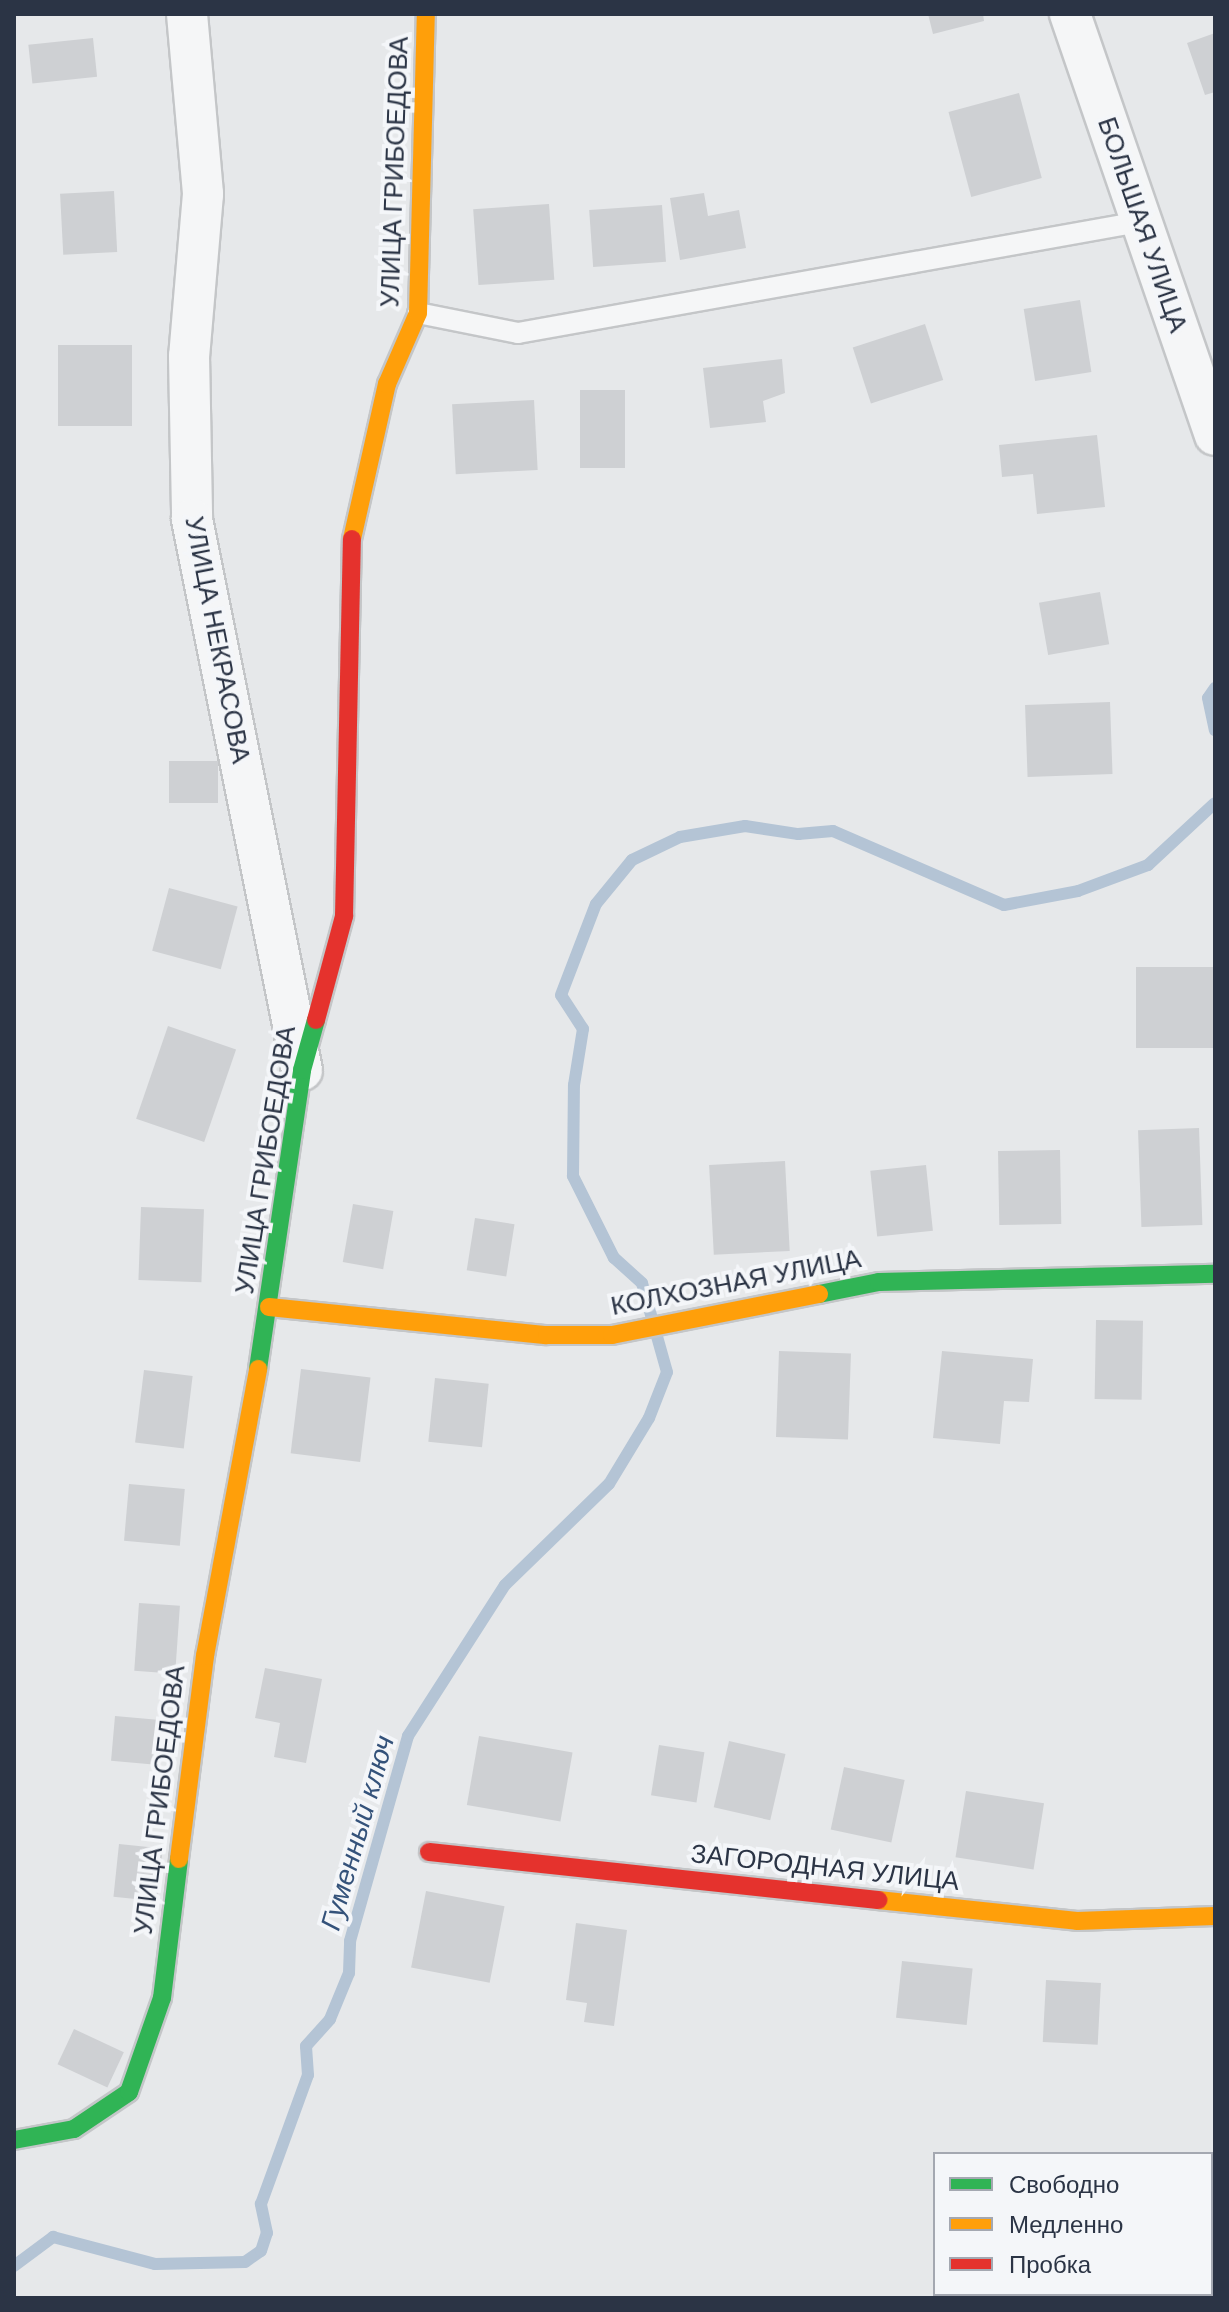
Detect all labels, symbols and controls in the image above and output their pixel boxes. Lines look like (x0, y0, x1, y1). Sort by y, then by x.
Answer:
street label: УЛИЦА ГРИБОЕДОВА (375, 36, 415, 308)
street label: БОЛЬШАЯ УЛИЦА (1091, 113, 1193, 337)
street label: УЛИЦА НЕКРАСОВА (178, 514, 256, 766)
street label: УЛИЦА ГРИБОЕДОВА (229, 1024, 303, 1296)
street label: КОЛХОЗНАЯ УЛИЦА (608, 1243, 864, 1323)
street label: УЛИЦА ГРИБОЕДОВА (128, 1664, 192, 1936)
water label: Гуменный ключ (314, 1732, 402, 1934)
street label: ЗАГОРОДНАЯ УЛИЦА (689, 1838, 961, 1898)
legend (933, 2152, 1213, 2296)
text: Свободно (1009, 2169, 1119, 2200)
text: Медленно (1009, 2209, 1123, 2240)
text: Пробка (1009, 2249, 1091, 2280)

